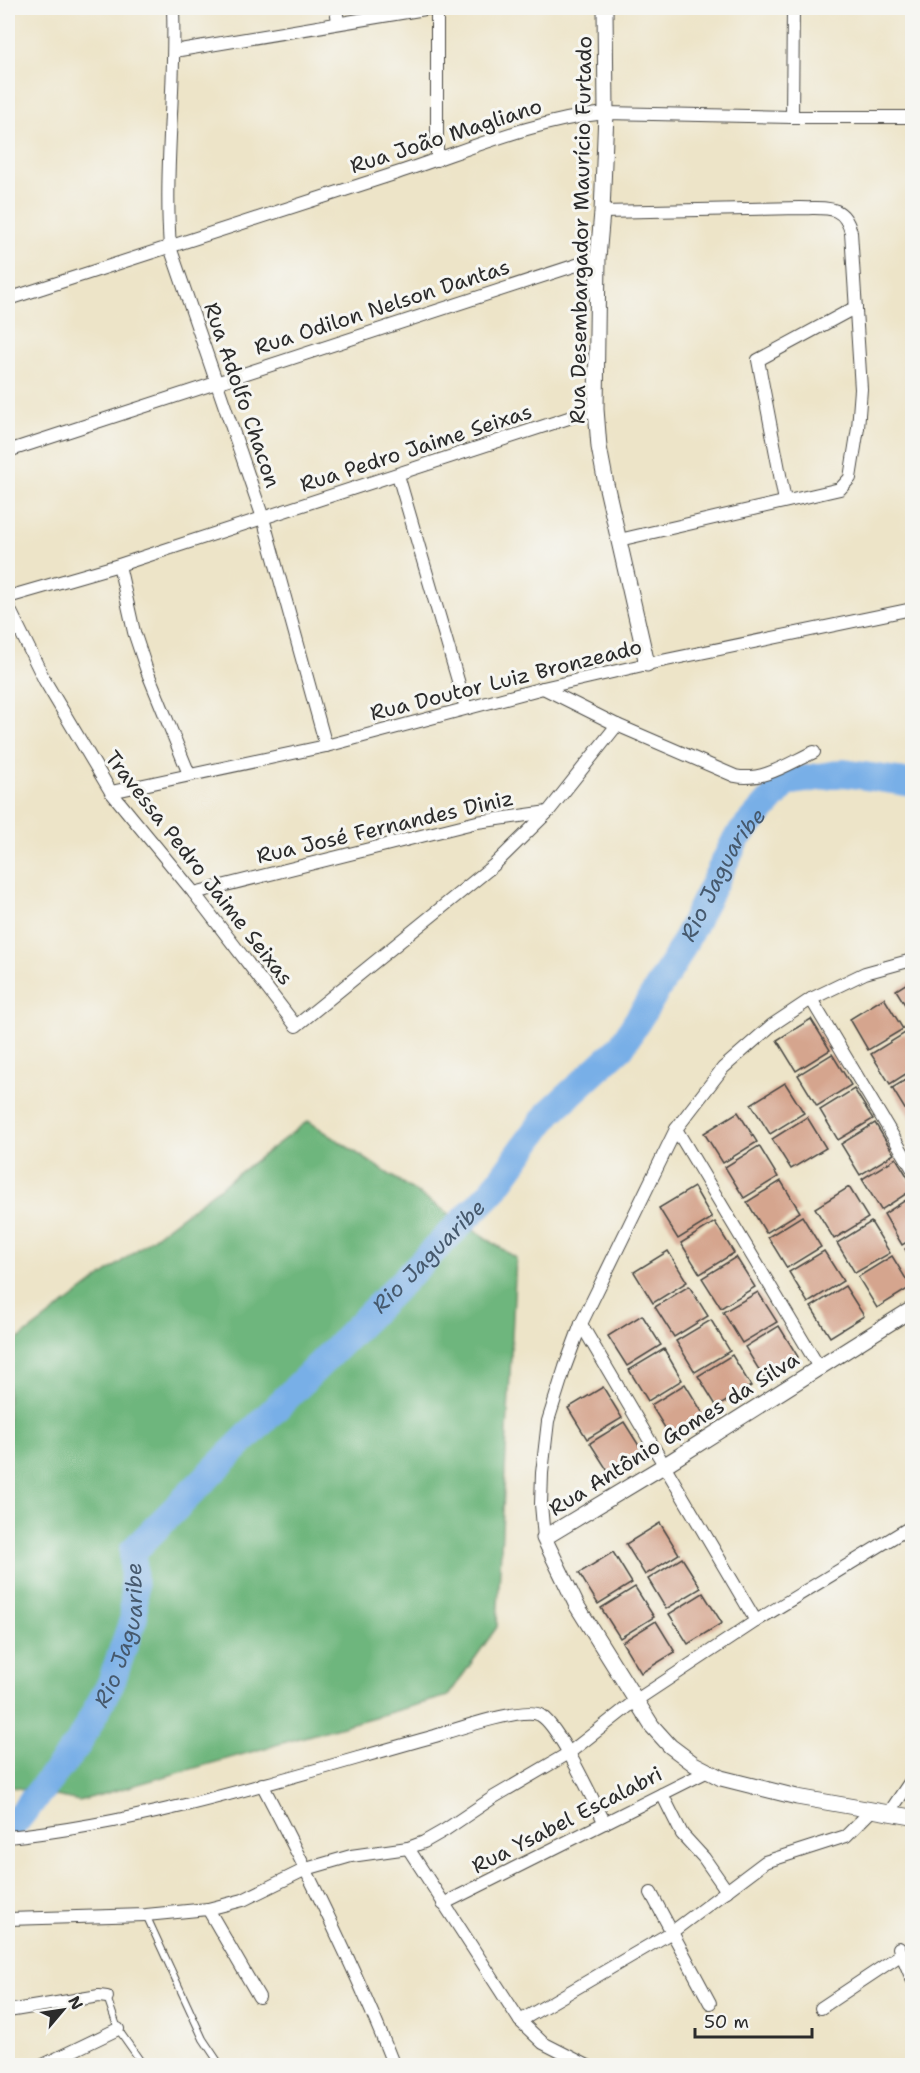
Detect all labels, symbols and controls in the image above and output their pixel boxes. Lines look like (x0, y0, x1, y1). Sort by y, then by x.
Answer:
street label: Rua Desembargador Maurício Furtado (564, 36, 598, 424)
street label: Rua João Magliano (347, 92, 545, 180)
street label: Rua Odilon Nelson Dantas (251, 252, 513, 362)
street label: Rua Adolfo Chacon (197, 299, 287, 492)
street label: Rua Pedro Jaime Seixas (297, 397, 535, 499)
street label: Rua Doutor Luiz Bronzeado (367, 633, 645, 727)
street label: Travessa Pedro Jaime Seixas (99, 745, 299, 991)
street label: Rua José Fernandes Diniz (254, 784, 516, 870)
water label: Rio Jaguaribe (673, 801, 772, 946)
water label: Rio Jaguaribe (365, 1193, 491, 1319)
street label: Rua Antônio Gomes da Silva (544, 1345, 804, 1523)
water label: Rio Jaguaribe (86, 1562, 149, 1712)
street label: Rua Ysabel Escalabri (467, 1760, 667, 1880)
north arrow (33, 1980, 93, 2040)
text: N (63, 1992, 88, 2014)
scale bar (695, 2001, 812, 2039)
text: 50 m (704, 2010, 749, 2034)

